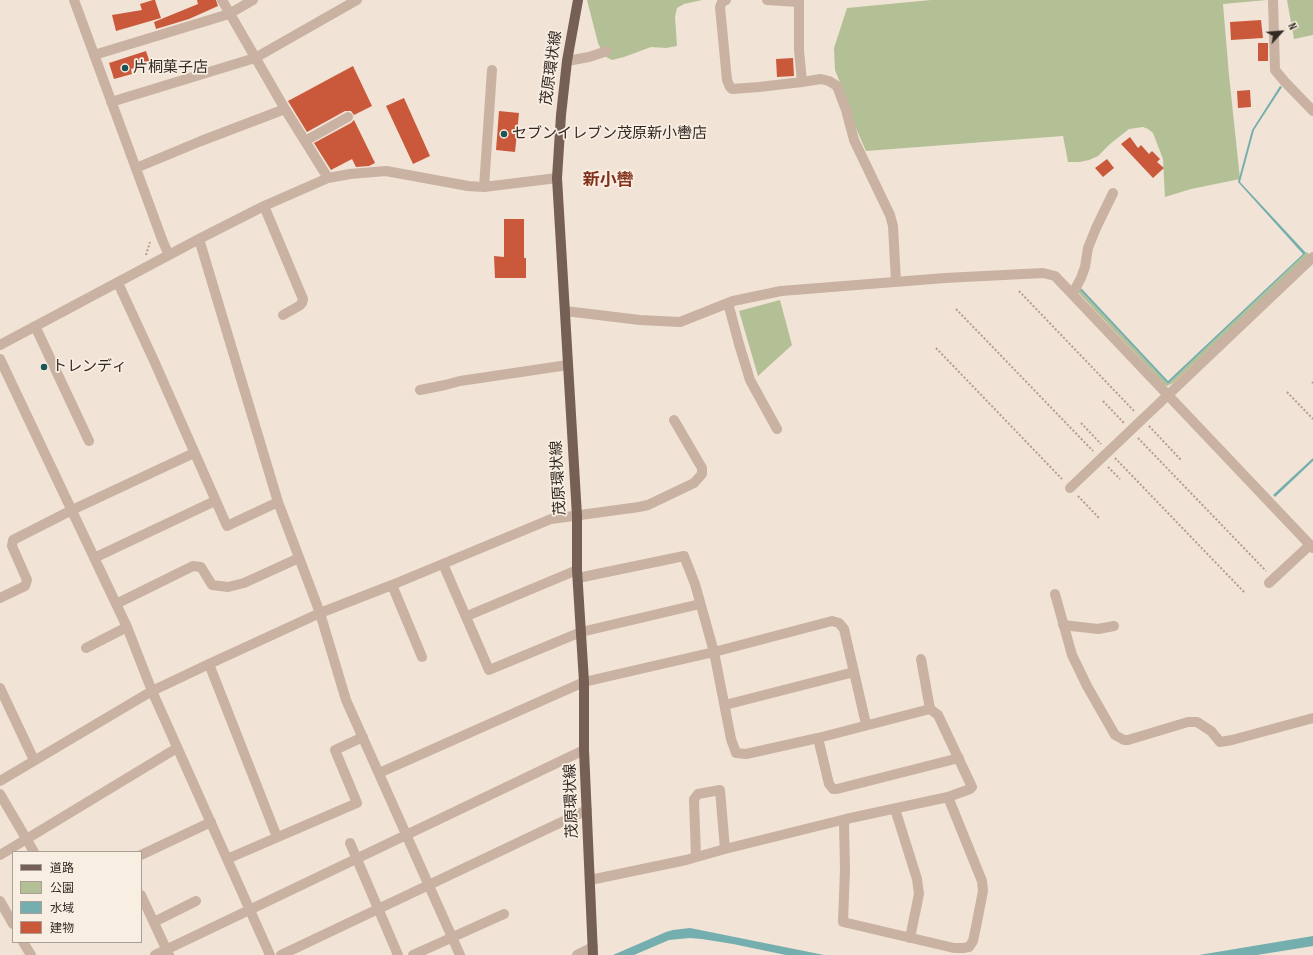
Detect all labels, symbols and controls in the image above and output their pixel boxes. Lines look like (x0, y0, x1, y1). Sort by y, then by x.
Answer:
north arrow (1261, 12, 1301, 52)
text: N (1285, 21, 1299, 32)
street label: 茂原環状線 (538, 30, 566, 106)
place label: 片桐菓子店 (133, 59, 208, 77)
marker: 片桐菓子店 (120, 63, 130, 73)
place label: セブンイレブン茂原新小轡店 (512, 125, 707, 143)
marker: セブンイレブン茂原新小轡店 (499, 129, 509, 139)
district label: 新小轡 (583, 171, 633, 191)
place label: トレンディ (52, 358, 127, 376)
marker: トレンディ (39, 362, 49, 372)
street label: 茂原環状線 (548, 440, 570, 516)
street label: 茂原環状線 (562, 763, 582, 839)
legend (12, 851, 142, 943)
text: 道路 (50, 861, 74, 876)
text: 公園 (50, 881, 74, 896)
text: 水域 (50, 901, 74, 916)
text: 建物 (50, 921, 74, 936)

